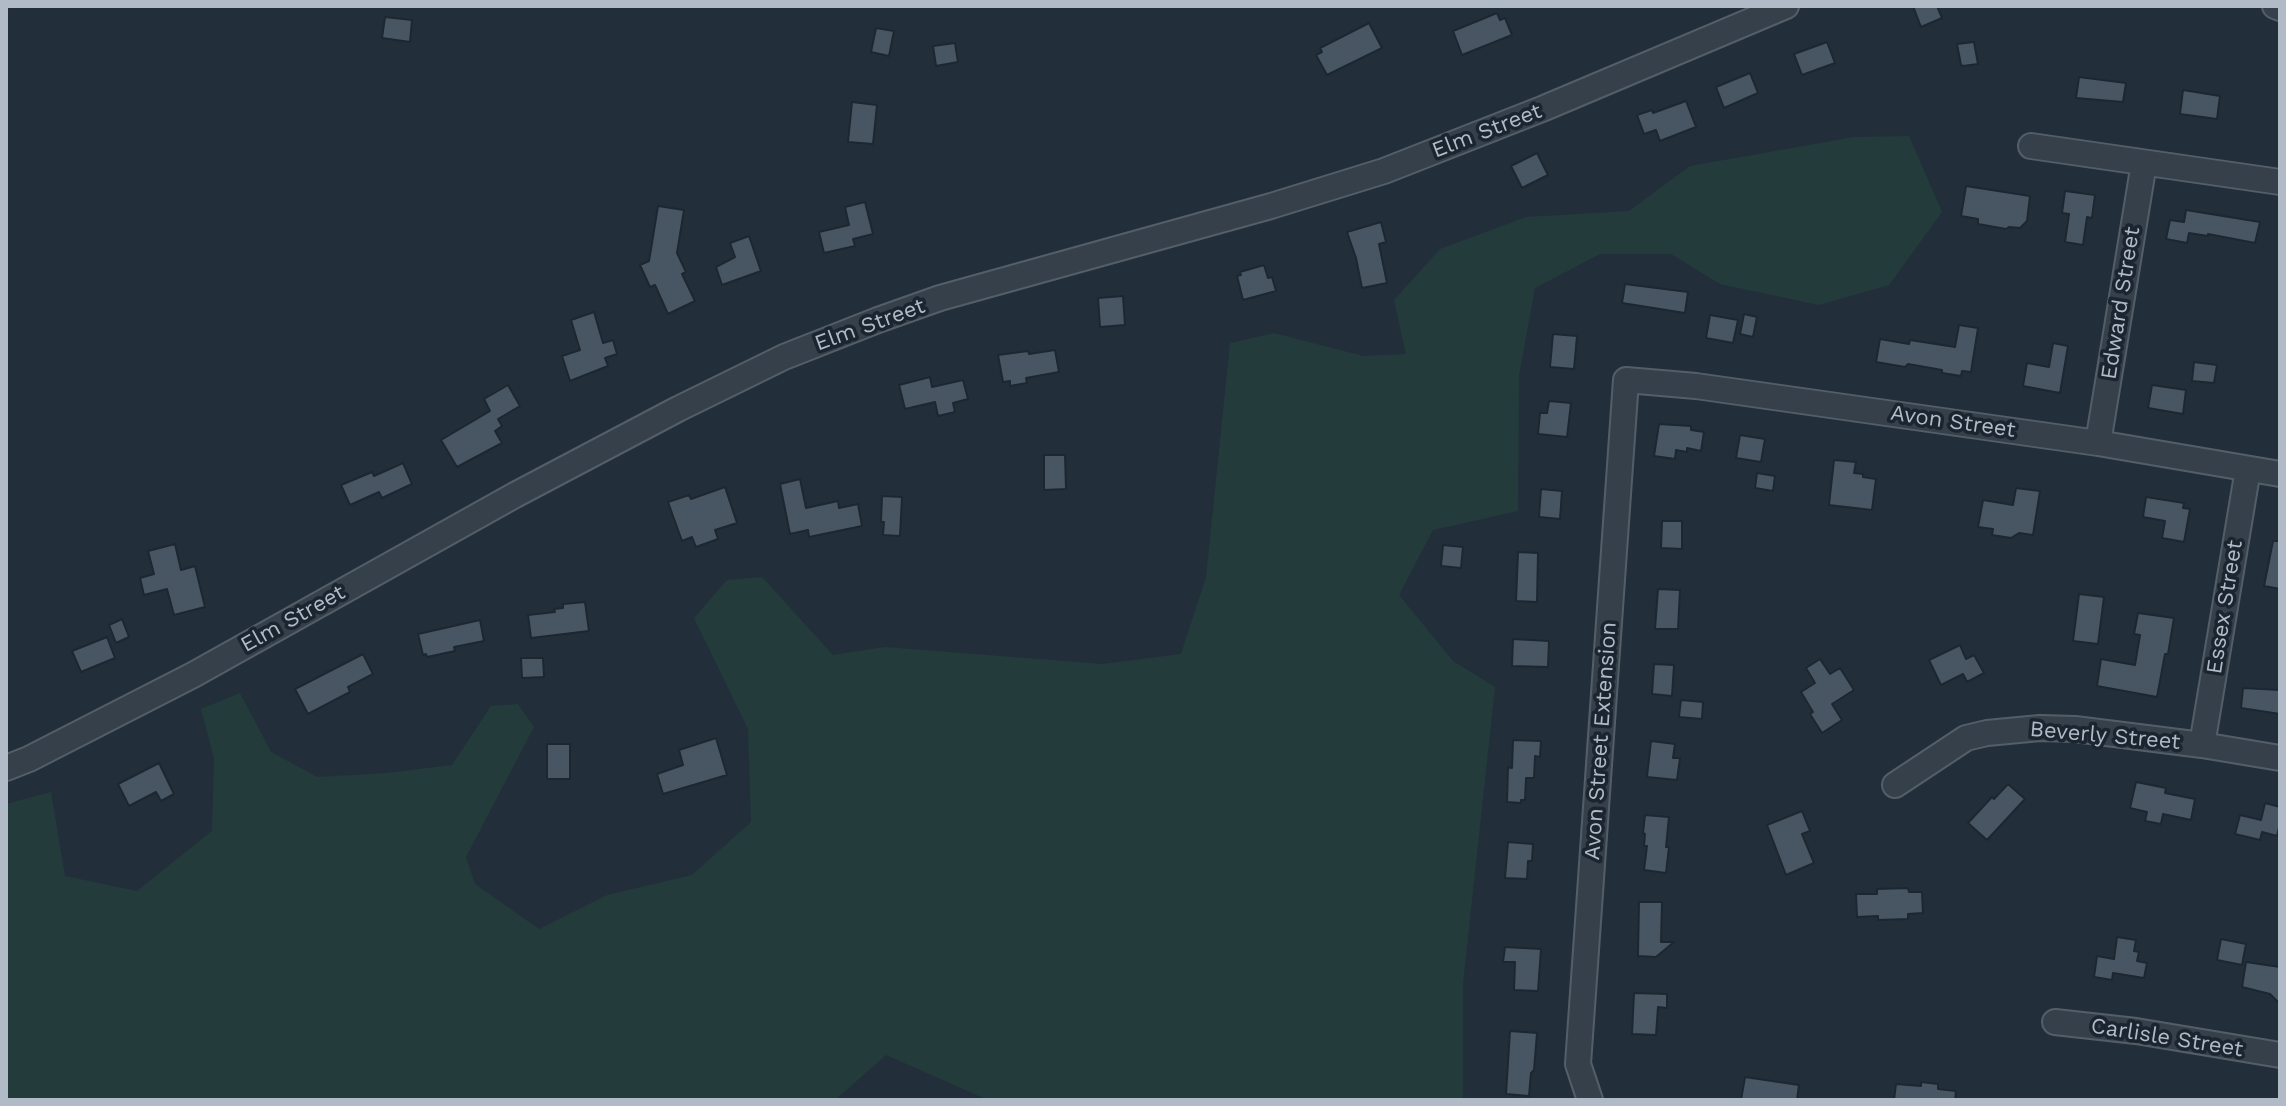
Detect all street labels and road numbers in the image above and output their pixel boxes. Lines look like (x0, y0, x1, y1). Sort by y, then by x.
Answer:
street label: Elm Street (1428, 98, 1546, 164)
street label: Edward Street (2096, 225, 2146, 381)
street label: Elm Street (811, 293, 929, 357)
street label: Avon Street (1889, 400, 2017, 444)
street label: Essex Street (2201, 538, 2249, 676)
street label: Elm Street (236, 579, 350, 659)
street label: Avon Street Extension (1580, 621, 1622, 861)
street label: Beverly Street (2029, 716, 2181, 756)
street label: Carlisle Street (2089, 1013, 2245, 1063)

